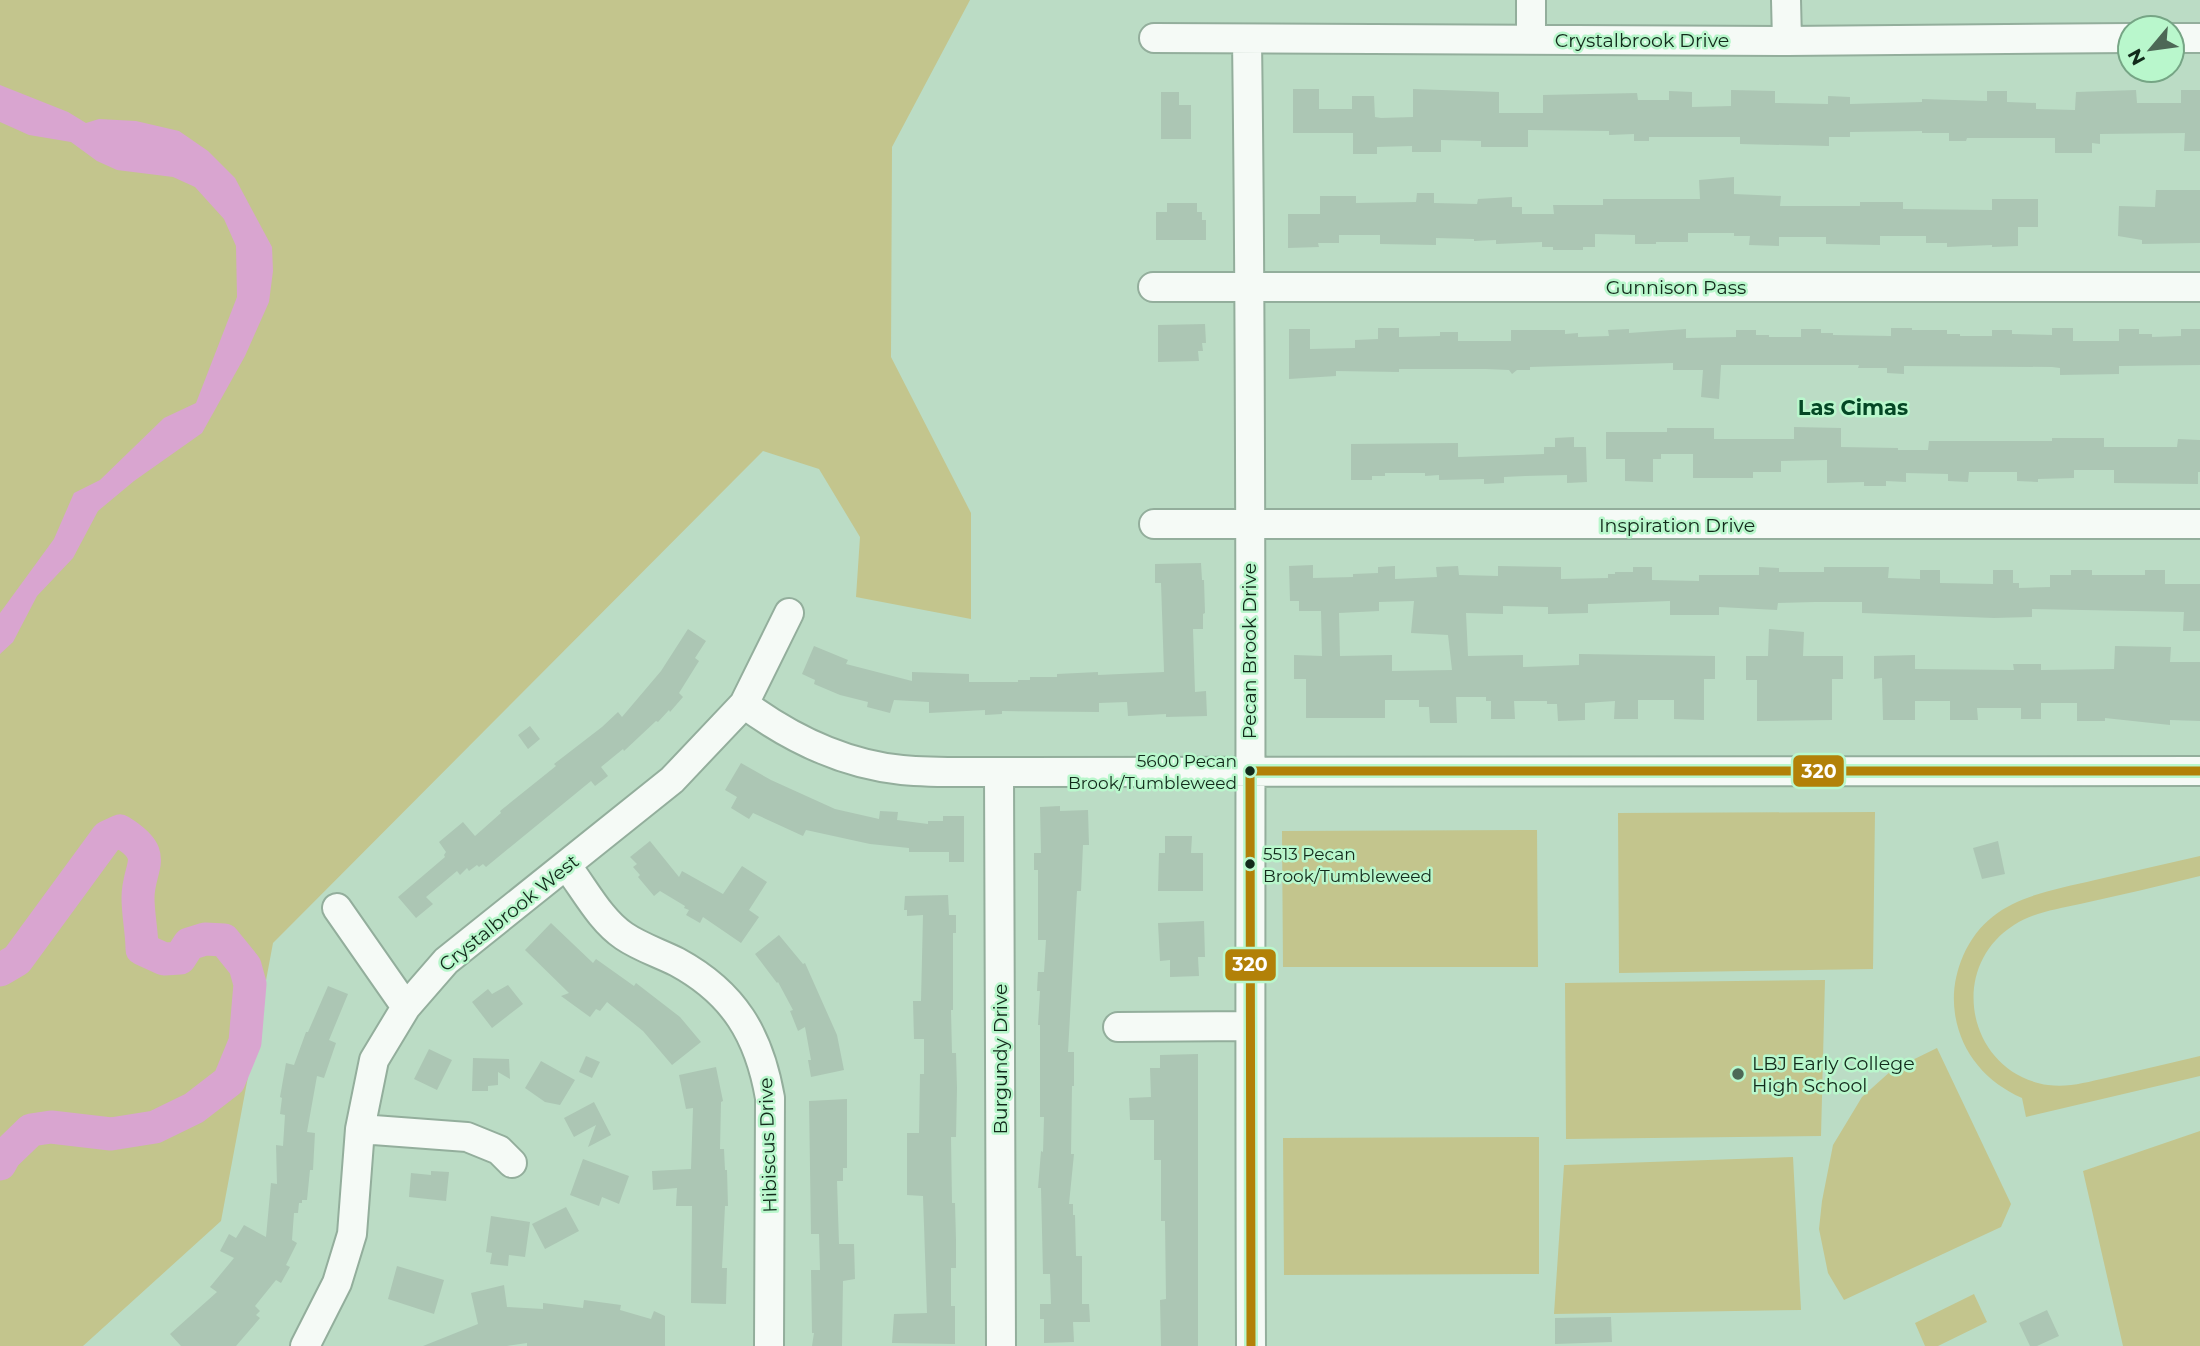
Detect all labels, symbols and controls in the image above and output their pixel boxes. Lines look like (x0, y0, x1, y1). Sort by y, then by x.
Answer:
north arrow (2116, 14, 2186, 84)
street label: Crystalbrook Drive (1555, 29, 1729, 52)
text: N (2123, 45, 2150, 69)
street label: Gunnison Pass (1606, 276, 1746, 299)
district label: Las Cimas (1798, 395, 1908, 420)
street label: Inspiration Drive (1599, 514, 1755, 537)
street label: Pecan Brook Drive (1238, 563, 1261, 739)
place label: 5600 Pecan Brook/Tumbleweed (1068, 751, 1237, 793)
line badge: 320 (1792, 754, 1845, 788)
text: 320 (1800, 760, 1837, 783)
marker: 5600 Pecan Brook/Tumbleweed (1243, 764, 1257, 778)
place label: 5513 Pecan Brook/Tumbleweed (1263, 844, 1432, 886)
street label: Crystalbrook West (435, 849, 584, 976)
marker: 5513 Pecan Brook/Tumbleweed (1243, 857, 1257, 871)
line badge: 320 (1224, 948, 1277, 982)
text: 320 (1231, 953, 1268, 976)
street label: Burgundy Drive (989, 984, 1012, 1134)
place label: LBJ Early College High School (1752, 1052, 1915, 1097)
marker: LBJ Early College High School (1730, 1066, 1746, 1082)
street label: Hibiscus Drive (754, 1077, 782, 1213)

